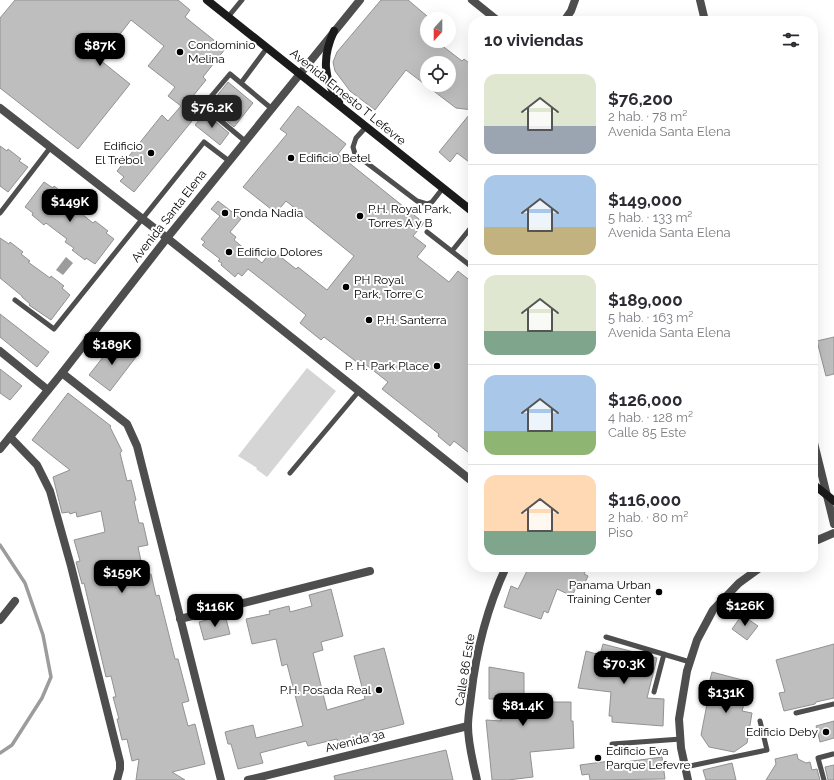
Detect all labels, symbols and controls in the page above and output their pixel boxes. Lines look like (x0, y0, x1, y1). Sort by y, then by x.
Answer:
north arrow (420, 12, 456, 48)
map controls (420, 12, 456, 92)
icon: filters (780, 29, 802, 51)
text: 10 viviendas (484, 30, 583, 50)
pin: $87K (76, 33, 124, 67)
text: $87K (84, 38, 116, 53)
place label: Condominio Melina (188, 38, 255, 66)
street label: Avenida Ernesto T Lefevre (287, 46, 409, 148)
marker: Condominio Melina (175, 47, 185, 57)
button: locate (420, 56, 456, 92)
text: $76,200 (608, 89, 673, 109)
icon: home (516, 90, 564, 138)
pin: $76.2K (179, 95, 245, 129)
text: $76.2K (191, 100, 233, 115)
text: 2 hab. · 78 m² (608, 109, 687, 124)
text: Avenida Santa Elena (608, 124, 731, 139)
place label: Edificio El Trébol (95, 139, 144, 167)
marker: Edificio El Trébol (146, 148, 156, 158)
place label: Edificio Betel (299, 151, 372, 165)
marker: Edificio Betel (286, 153, 296, 163)
street label: Avenida Santa Elena (129, 167, 209, 265)
pin: $149K (42, 189, 98, 223)
text: $149,000 (608, 190, 682, 210)
icon: home (516, 191, 564, 239)
text: $149K (51, 194, 89, 209)
place label: P.H. Royal Park, Torres A y B (368, 202, 451, 230)
place label: Fonda Nadia (233, 206, 303, 220)
marker: Fonda Nadia (220, 208, 230, 218)
text: 5 hab. · 133 m² (608, 210, 692, 225)
marker: P.H. Royal Park, Torres A y B (355, 211, 365, 221)
text: Avenida Santa Elena (608, 225, 731, 240)
place label: Edificio Dolores (237, 245, 323, 259)
marker: Edificio Dolores (224, 247, 234, 257)
place label: PH Royal Park, Torre C (354, 273, 424, 301)
marker: PH Royal Park, Torre C (341, 282, 351, 292)
text: $189,000 (608, 290, 683, 310)
icon: home (516, 291, 564, 339)
text: 5 hab. · 163 m² (608, 310, 693, 325)
place label: P.H. Santerra (377, 313, 447, 327)
marker: P.H. Santerra (364, 315, 374, 325)
text: Avenida Santa Elena (608, 325, 731, 340)
pin: $189K (84, 332, 140, 366)
text: $189K (93, 337, 131, 352)
place label: P. H. Park Place (345, 359, 429, 373)
marker: P. H. Park Place (432, 361, 442, 371)
text: $126,000 (608, 390, 682, 410)
icon: home (516, 391, 564, 439)
text: 4 hab. · 128 m² (608, 410, 693, 425)
text: Calle 85 Este (608, 425, 686, 440)
text: $116,000 (608, 490, 681, 510)
icon: home (516, 491, 564, 539)
text: 2 hab. · 80 m² (608, 510, 688, 525)
text: Piso (608, 525, 633, 540)
pin: $159K (94, 560, 150, 594)
text: $159K (103, 565, 141, 580)
place label: Panama Urban Training Center (567, 578, 652, 606)
marker: Panama Urban Training Center (654, 587, 664, 597)
pin: $126K (717, 593, 773, 627)
pin: $116K (187, 594, 243, 628)
text: $126K (726, 598, 764, 613)
text: $116K (196, 599, 234, 614)
street label: Calle 86 Este (452, 633, 478, 707)
pin: $70.3K (591, 651, 657, 685)
text: $70.3K (603, 656, 645, 671)
pin: $131K (698, 680, 754, 714)
place label: P.H. Posada Real (280, 683, 372, 697)
marker: P.H. Posada Real (374, 685, 384, 695)
text: $131K (707, 685, 745, 700)
pin: $81.4K (490, 693, 556, 727)
text: $81.4K (502, 698, 544, 713)
place label: Edificio Deby (746, 725, 818, 739)
street label: Avenida 3a (324, 727, 386, 755)
marker: Edificio Deby (821, 727, 831, 737)
place label: Edificio Eva Parque Lefevre (606, 744, 691, 772)
marker: Edificio Eva Parque Lefevre (593, 753, 603, 763)

